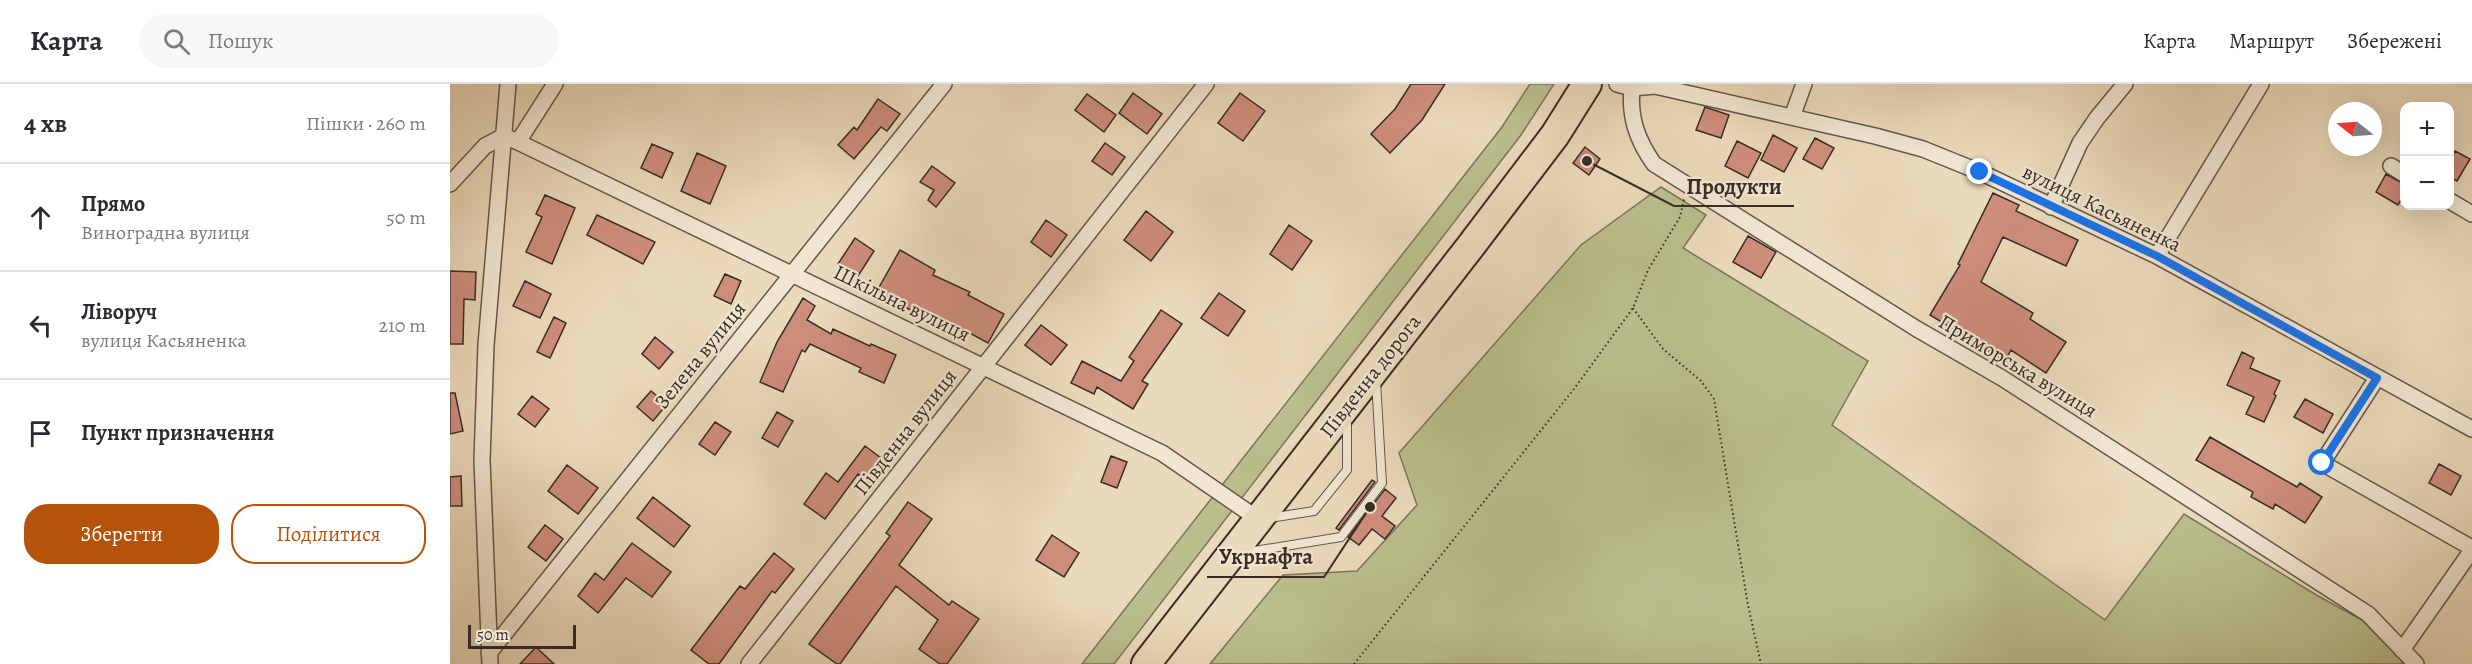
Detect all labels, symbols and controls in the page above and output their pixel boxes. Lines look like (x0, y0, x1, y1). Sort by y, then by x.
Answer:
search box (139, 14, 559, 68)
text: Карта (30, 22, 103, 60)
icon: search (160, 25, 193, 58)
text: Пошук (208, 26, 273, 56)
text: Карта (2143, 27, 2196, 55)
text: Маршрут (2229, 27, 2314, 55)
text: Збережені (2347, 27, 2442, 55)
north arrow (2328, 102, 2382, 156)
map controls (2400, 102, 2454, 210)
button: + (2400, 102, 2454, 156)
text: 4 хв (24, 106, 67, 141)
text: Пішки · 260 m (306, 110, 426, 137)
button: − (2400, 156, 2454, 210)
street label: вулиця Касьяненка (2018, 157, 2186, 259)
route end (1966, 158, 1992, 184)
callout: Продукти (1674, 166, 1794, 206)
text: Продукти (1686, 172, 1782, 202)
text: Прямо (81, 189, 145, 219)
icon: ahead (24, 201, 57, 234)
text: 50 m (386, 204, 426, 231)
text: Виноградна вулиця (81, 219, 250, 246)
street label: Шкільна вулиця (829, 258, 975, 348)
street label: Зелена вулиця (648, 295, 752, 415)
text: Ліворуч (81, 297, 157, 327)
street label: Приморська вулиця (1933, 307, 2103, 425)
street label: Південна дорога (1313, 308, 1427, 444)
icon: left (24, 309, 57, 342)
text: 210 m (378, 312, 426, 339)
text: вулиця Касьяненка (81, 327, 246, 354)
street label: Південна вулиця (847, 363, 963, 501)
icon: arrive (24, 417, 57, 450)
text: Пункт призначення (81, 418, 274, 448)
route start (2308, 449, 2334, 475)
button: Зберегти (24, 504, 219, 564)
button: Поділитися (231, 504, 426, 564)
callout: Укрнафта (1207, 537, 1324, 577)
text: Укрнафта (1219, 542, 1313, 572)
scale bar (468, 622, 576, 650)
text: 50 m (477, 624, 509, 646)

